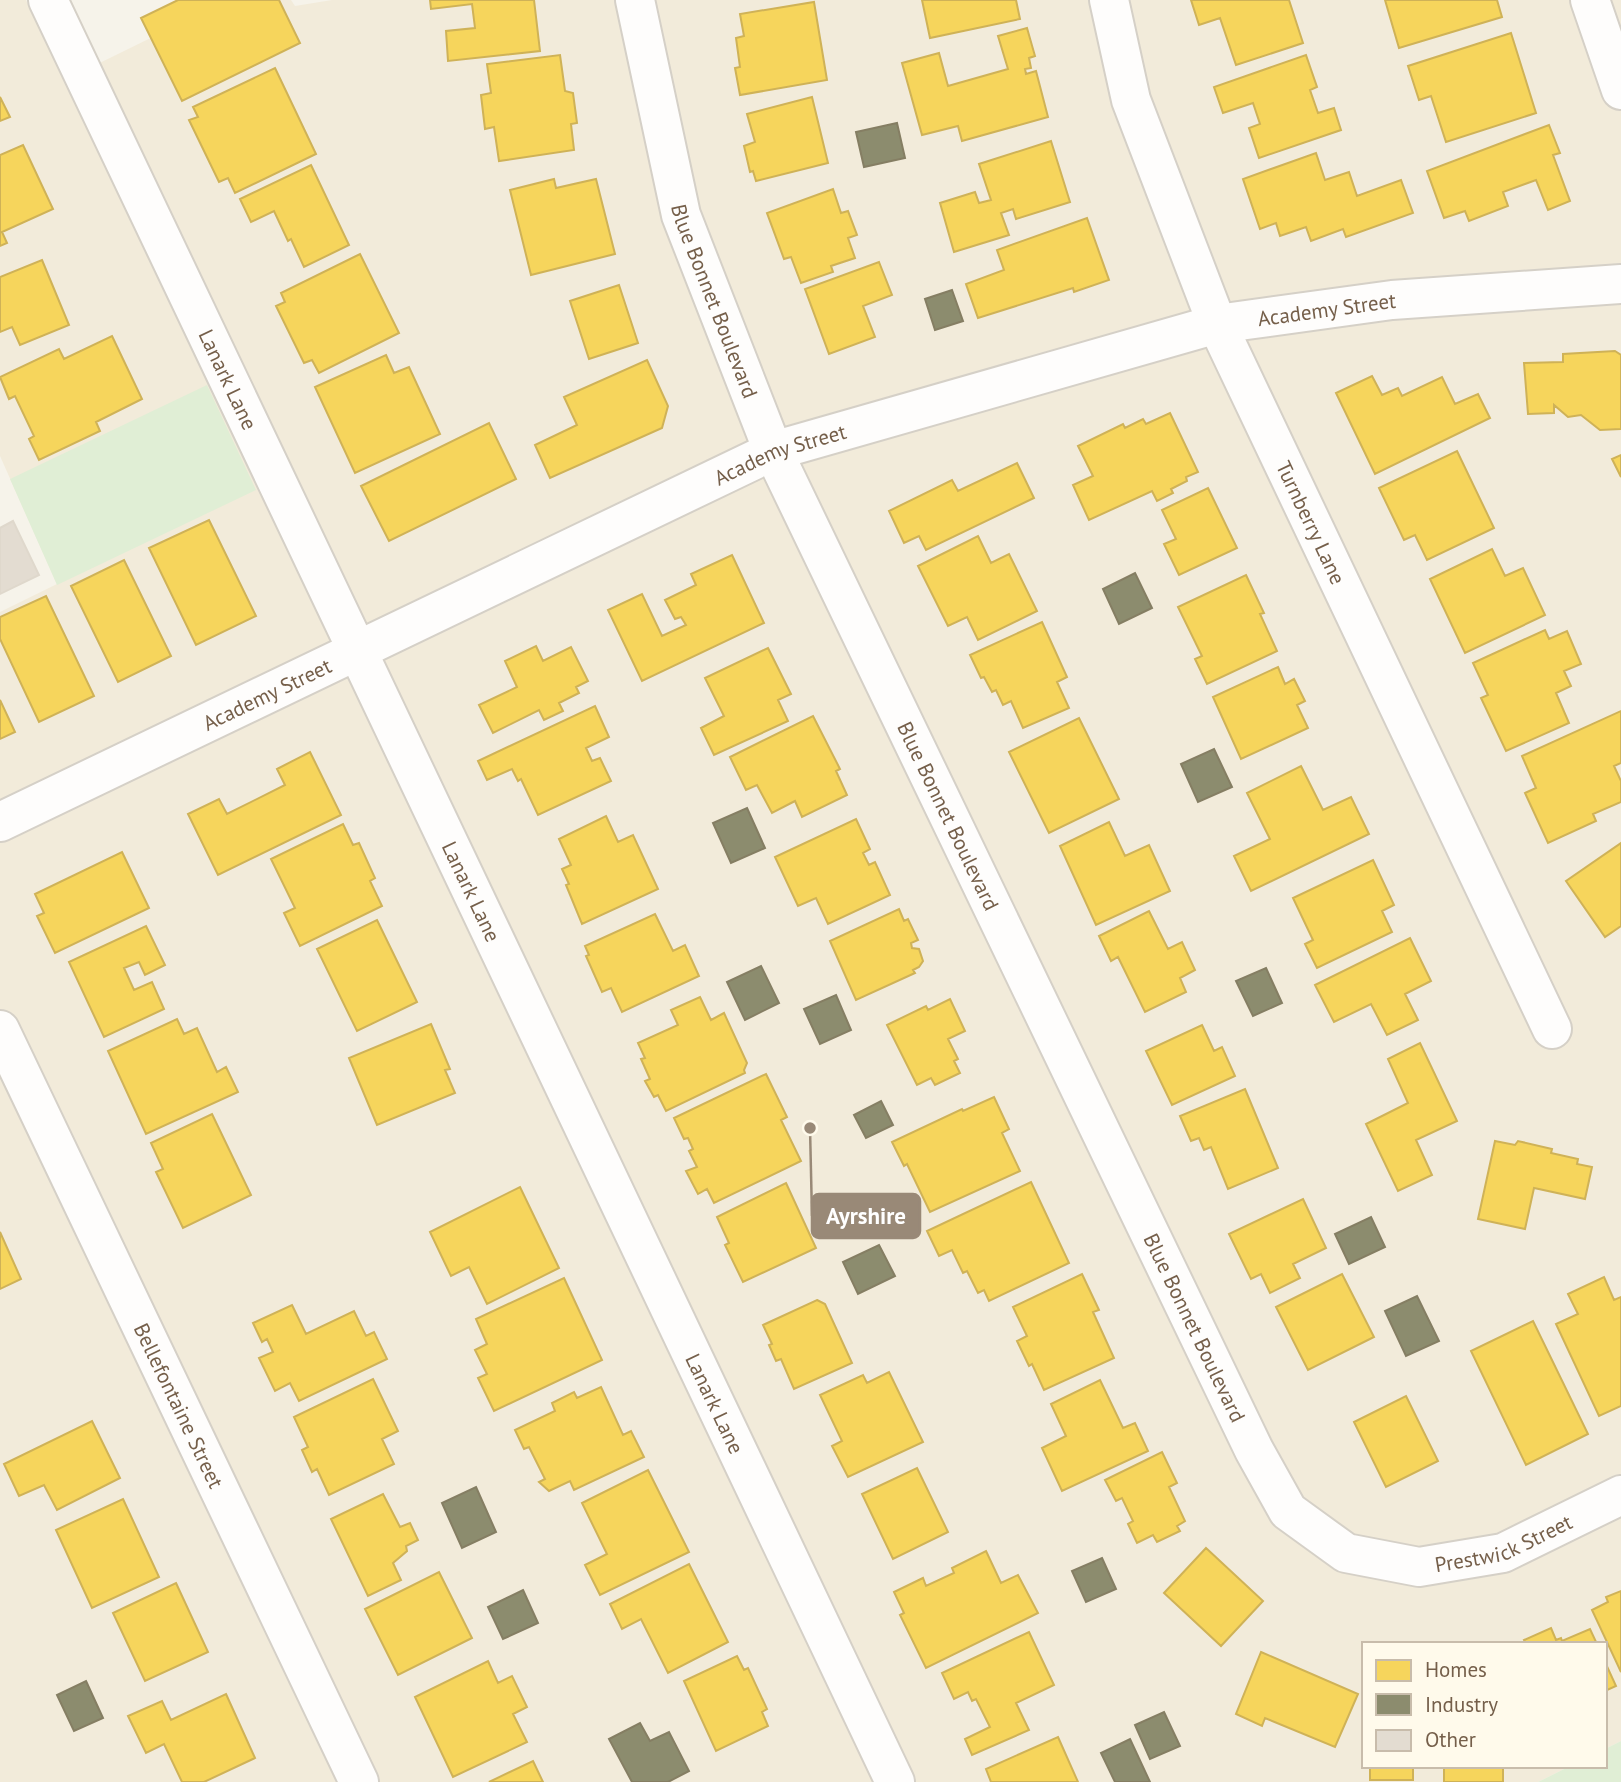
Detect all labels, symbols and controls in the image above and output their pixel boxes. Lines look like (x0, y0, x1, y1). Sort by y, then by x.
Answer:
street label: Blue Bonnet Boulevard (666, 201, 764, 402)
street label: Academy Street (1256, 286, 1397, 332)
street label: Lanark Lane (193, 325, 264, 434)
street label: Academy Street (709, 417, 849, 491)
street label: Turnberry Lane (1270, 456, 1352, 588)
street label: Academy Street (198, 652, 335, 736)
street label: Blue Bonnet Boulevard (892, 717, 1006, 914)
street label: Lanark Lane (436, 837, 507, 946)
callout: Ayrshire (812, 1194, 920, 1238)
text: Ayrshire (826, 1201, 906, 1230)
street label: Blue Bonnet Boulevard (1138, 1229, 1252, 1426)
street label: Bellefontaine Street (128, 1318, 230, 1492)
street label: Lanark Lane (680, 1349, 750, 1458)
street label: Prestwick Street (1433, 1508, 1576, 1578)
legend (1362, 1642, 1607, 1768)
text: Homes (1425, 1656, 1487, 1683)
text: Industry (1425, 1691, 1498, 1718)
text: Other (1425, 1726, 1476, 1753)

